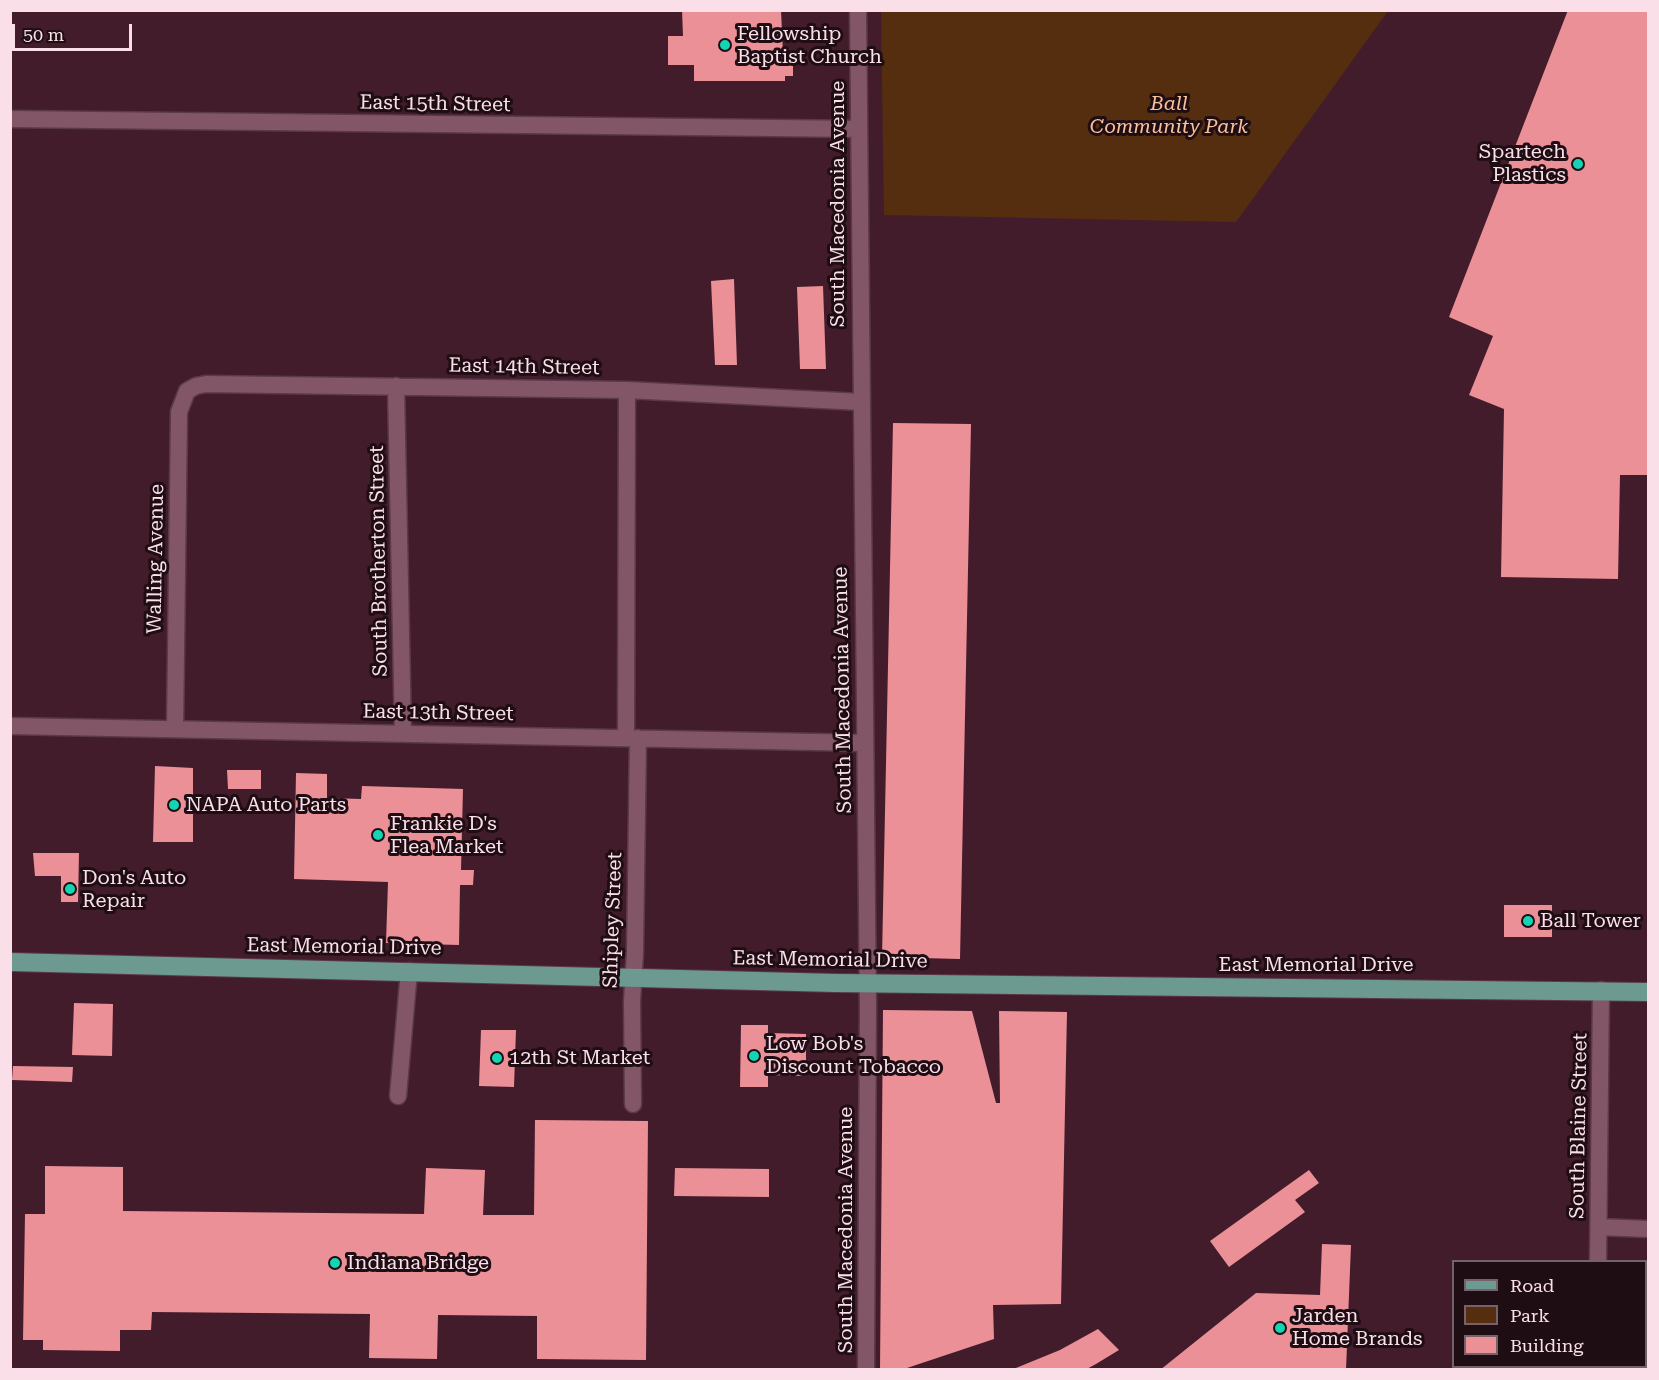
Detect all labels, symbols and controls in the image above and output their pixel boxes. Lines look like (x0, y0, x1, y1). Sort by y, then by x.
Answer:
scale bar (15, 12, 135, 50)
place label: Fellowship Baptist Church (737, 22, 882, 69)
text: 50 m (23, 24, 64, 45)
marker: Fellowship Baptist Church (718, 38, 732, 52)
street label: South Macedonia Avenue (826, 81, 850, 327)
street label: East 15th Street (359, 91, 511, 117)
park label: Ball Community Park (1090, 92, 1248, 139)
place label: Spartech Plastics (1479, 140, 1566, 187)
marker: Spartech Plastics (1571, 157, 1585, 171)
street label: East 14th Street (448, 354, 600, 380)
street label: South Brotherton Street (365, 445, 393, 677)
street label: Walling Avenue (143, 484, 169, 634)
street label: South Macedonia Avenue (829, 566, 857, 814)
street label: East 13th Street (362, 700, 514, 726)
place label: NAPA Auto Parts (186, 793, 346, 817)
marker: NAPA Auto Parts (167, 798, 181, 812)
place label: Frankie D's Flea Market (390, 812, 503, 859)
marker: Frankie D's Flea Market (371, 828, 385, 842)
street label: Shipley Street (599, 852, 627, 988)
place label: Don's Auto Repair (82, 866, 186, 913)
marker: Don's Auto Repair (63, 882, 77, 896)
place label: Ball Tower (1540, 909, 1641, 933)
marker: Ball Tower (1521, 914, 1535, 928)
street label: East Memorial Drive (246, 933, 442, 961)
street label: East Memorial Drive (732, 946, 928, 974)
street label: East Memorial Drive (1218, 953, 1414, 977)
place label: Low Bob's Discount Tobacco (766, 1032, 941, 1079)
street label: South Blaine Street (1565, 1033, 1593, 1219)
place label: 12th St Market (509, 1046, 650, 1070)
marker: Low Bob's Discount Tobacco (747, 1049, 761, 1063)
marker: 12th St Market (490, 1051, 504, 1065)
street label: South Macedonia Avenue (834, 1107, 858, 1353)
place label: Indiana Bridge (347, 1251, 489, 1275)
marker: Indiana Bridge (328, 1256, 342, 1270)
legend (1452, 1260, 1647, 1368)
text: Road (1510, 1275, 1554, 1296)
place label: Jarden Home Brands (1292, 1304, 1422, 1351)
text: Park (1510, 1305, 1550, 1326)
marker: Jarden Home Brands (1273, 1321, 1287, 1335)
text: Building (1510, 1335, 1584, 1356)

